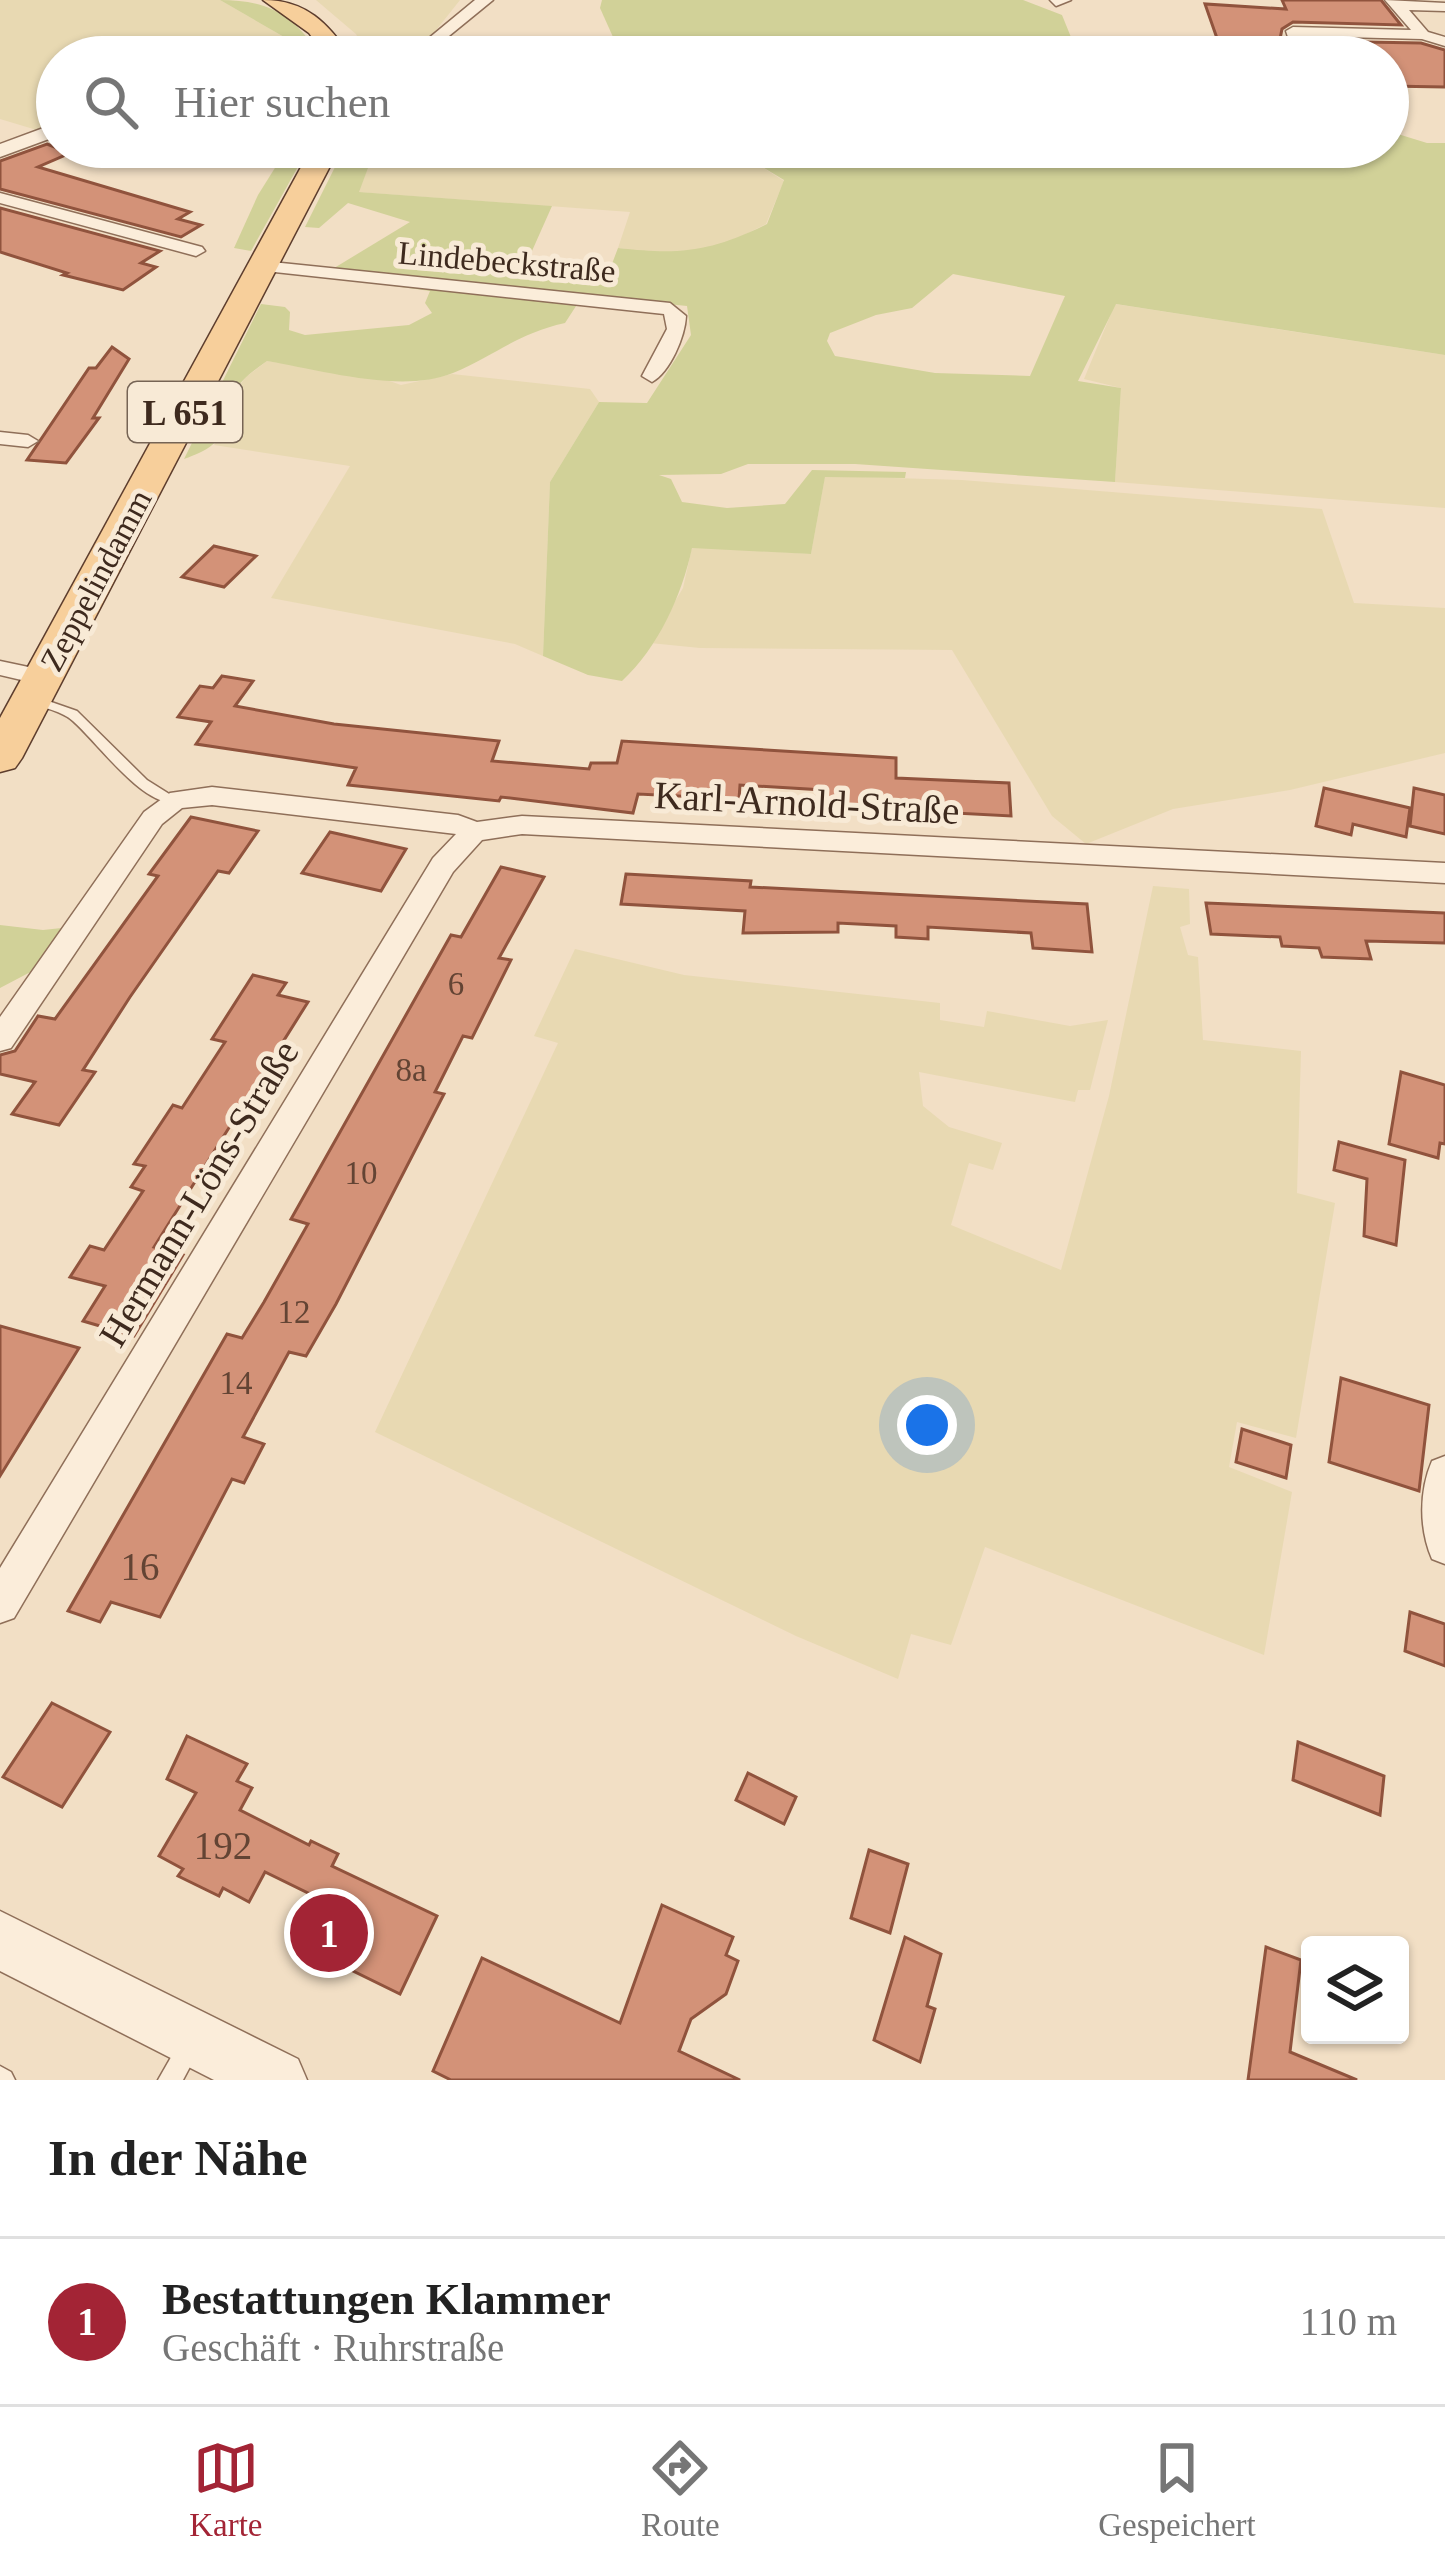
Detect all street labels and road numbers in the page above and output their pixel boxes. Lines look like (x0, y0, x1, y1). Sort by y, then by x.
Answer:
street label: Lindebeckstraße (397, 235, 617, 289)
road number: L 651 (128, 382, 242, 442)
street label: Zeppelindamm (33, 484, 159, 677)
street label: Karl-Arnold-Straße (653, 773, 961, 832)
street label: Hermann-Löns-Straße (90, 1033, 307, 1354)

